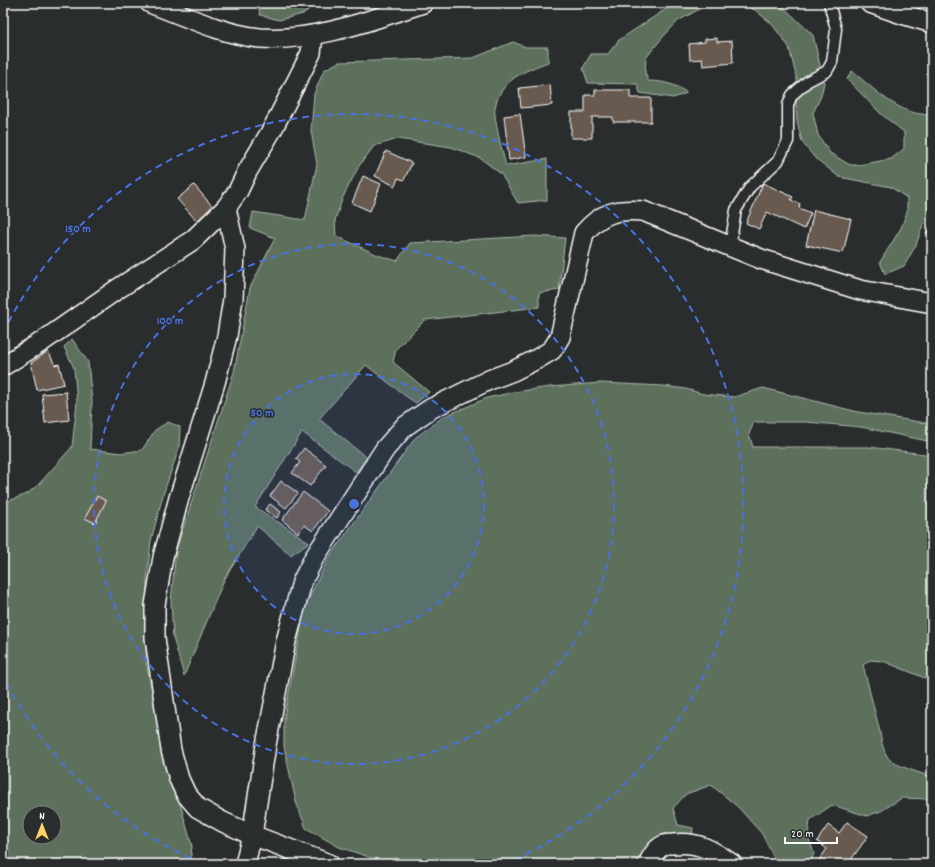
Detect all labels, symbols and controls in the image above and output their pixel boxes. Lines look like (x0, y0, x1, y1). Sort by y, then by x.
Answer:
text: 150 m (65, 221, 91, 238)
text: 100 m (157, 313, 183, 330)
text: 50 m (250, 405, 274, 422)
centre of rings (347, 497, 361, 511)
north arrow (22, 805, 62, 845)
text: N (39, 809, 45, 825)
scale bar (785, 819, 837, 845)
text: 20 m (791, 826, 814, 843)

